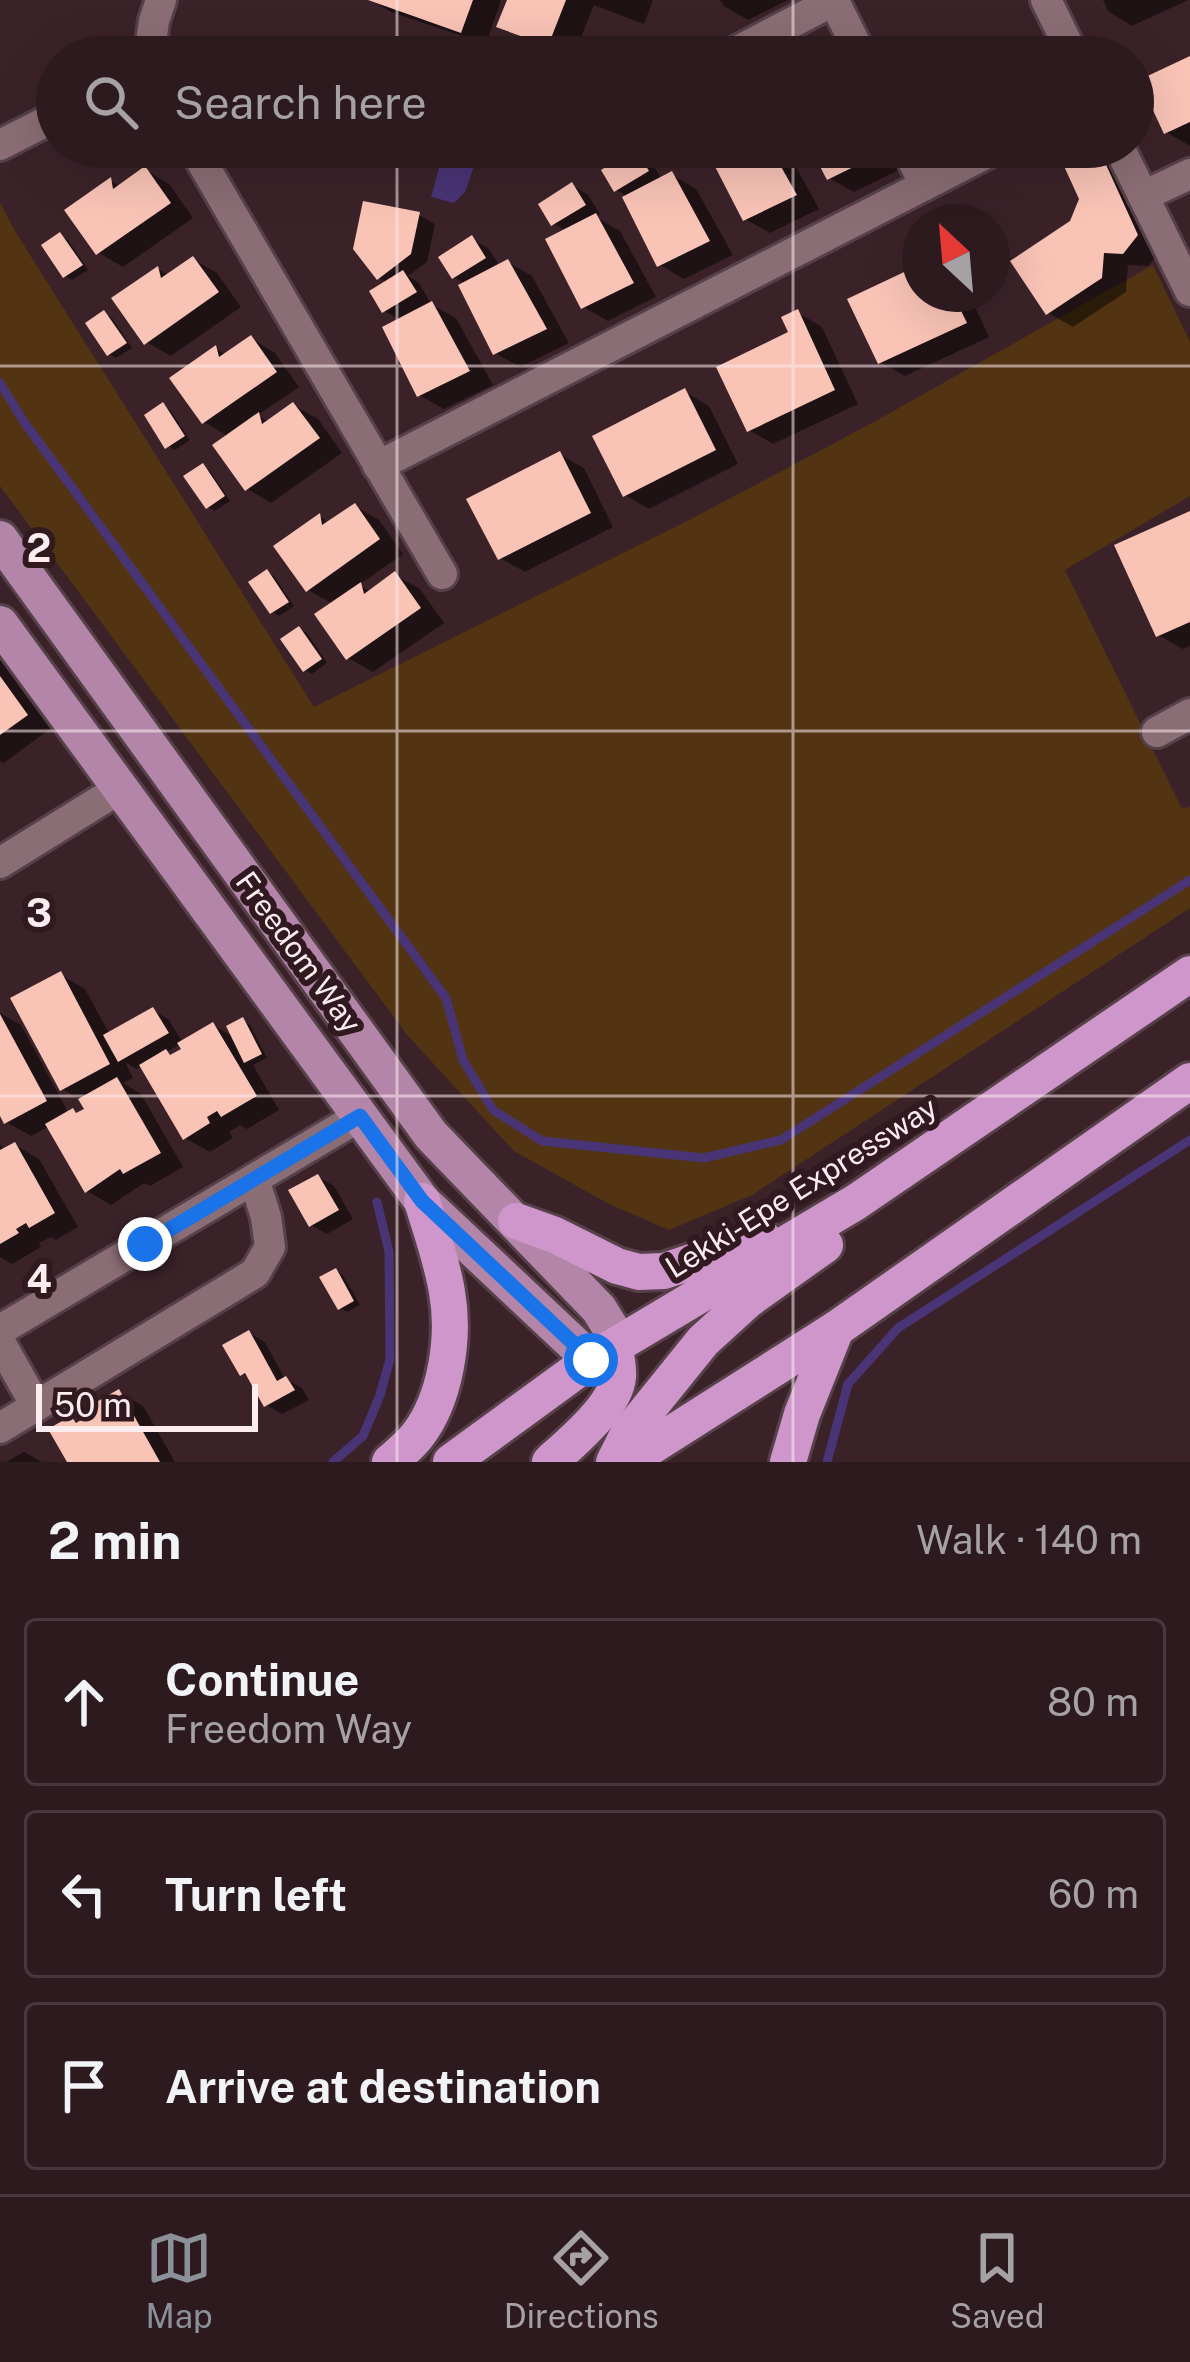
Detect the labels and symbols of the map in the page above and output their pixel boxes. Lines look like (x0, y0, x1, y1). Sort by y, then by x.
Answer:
north arrow (902, 204, 1010, 312)
text: 2 (27, 525, 51, 571)
street label: Freedom Way (229, 865, 369, 1039)
text: 3 (26, 890, 52, 936)
street label: Lekki-Epe Expressway (659, 1089, 943, 1285)
route end (118, 1217, 172, 1271)
text: 4 (26, 1256, 52, 1302)
route start (564, 1333, 618, 1387)
scale bar (36, 1378, 258, 1431)

